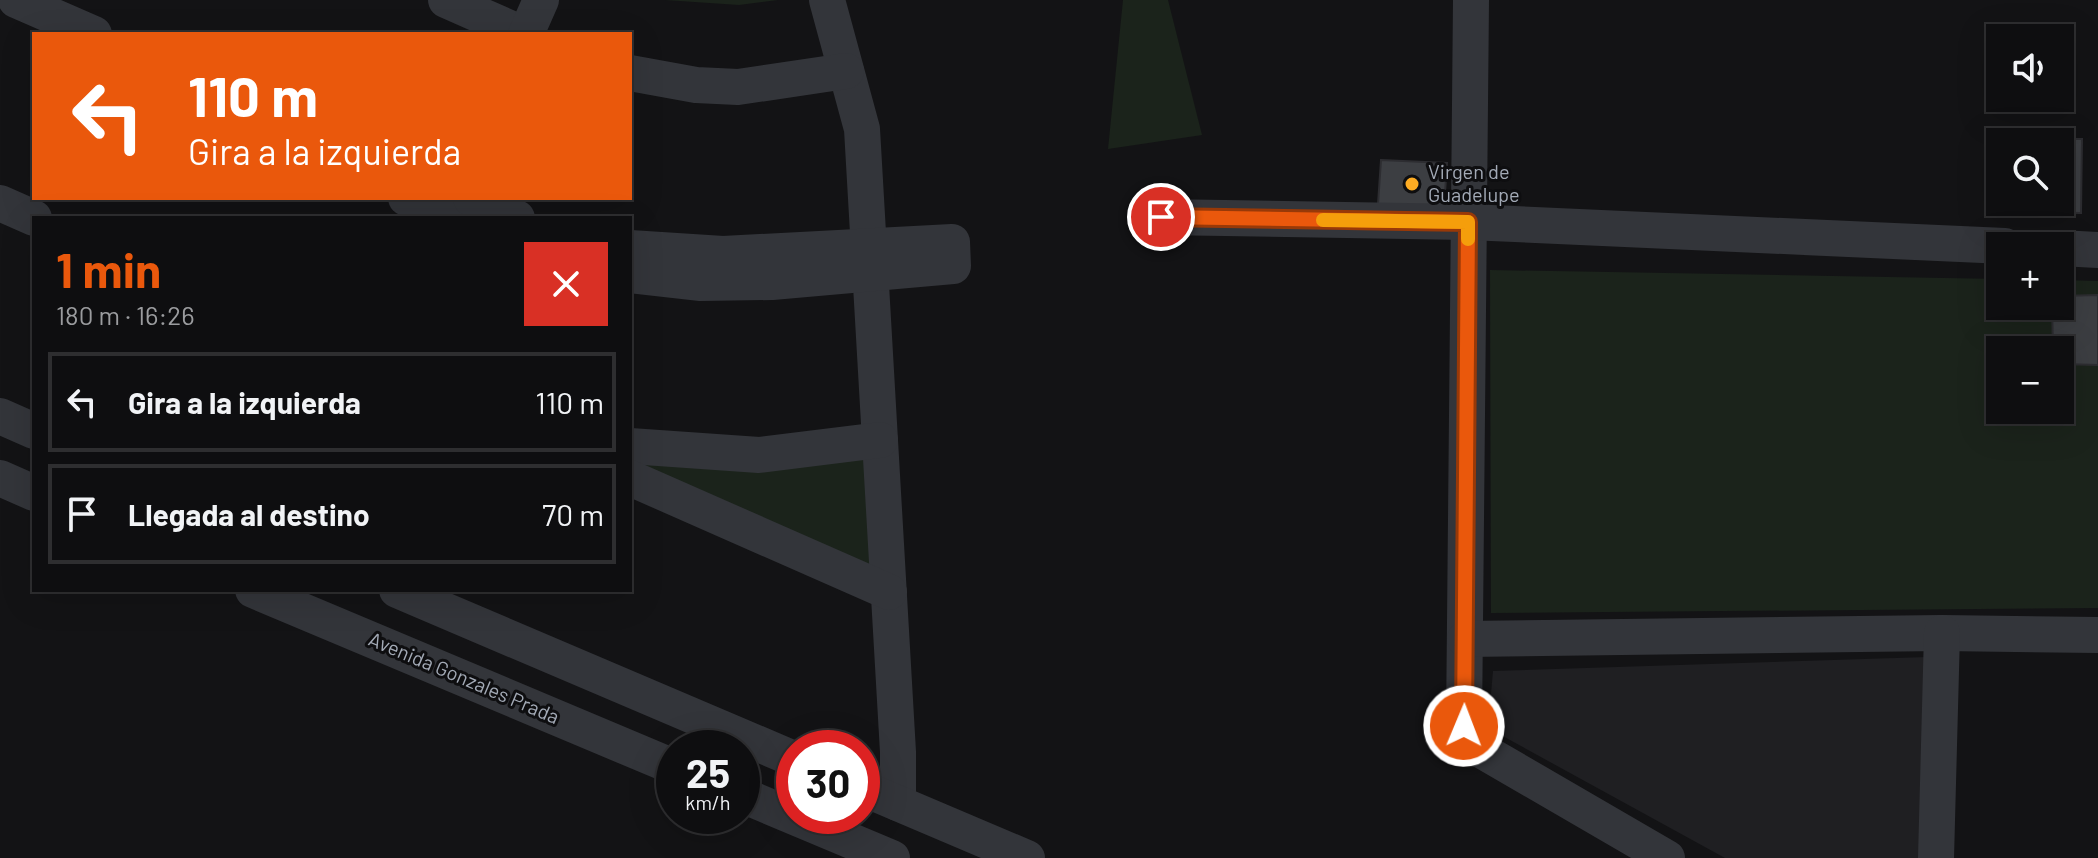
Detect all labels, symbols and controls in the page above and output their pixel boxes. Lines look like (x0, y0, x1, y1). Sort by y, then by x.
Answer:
map controls (1986, 24, 2074, 424)
button: sound (1986, 24, 2074, 112)
text: 110 m (188, 61, 318, 128)
icon: left (56, 64, 160, 168)
button: search (1986, 128, 2074, 216)
text: Gira a la izquierda (188, 129, 461, 172)
place label: Virgen de Guadelupe (1428, 159, 1520, 206)
marker: Virgen de Guadelupe (1403, 175, 1421, 193)
pin (1127, 183, 1195, 251)
icon: arrive (1139, 195, 1183, 239)
button: + (1986, 232, 2074, 320)
text: 1 min (56, 240, 161, 298)
button: close (524, 242, 608, 326)
text: 180 m · 16:26 (56, 299, 195, 330)
button: − (1986, 336, 2074, 424)
icon: left (60, 380, 104, 424)
text: Gira a la izquierda (128, 384, 361, 420)
text: 110 m (535, 384, 604, 420)
icon: arrive (60, 492, 104, 536)
text: Llegada al destino (128, 496, 370, 532)
text: 70 m (542, 496, 604, 532)
street label: Avenida Gonzales Prada (366, 626, 563, 728)
position arrow (1422, 684, 1506, 768)
speed limit sign: 30 (776, 730, 880, 834)
text: 25 (686, 748, 730, 796)
text: km/h (685, 790, 731, 814)

